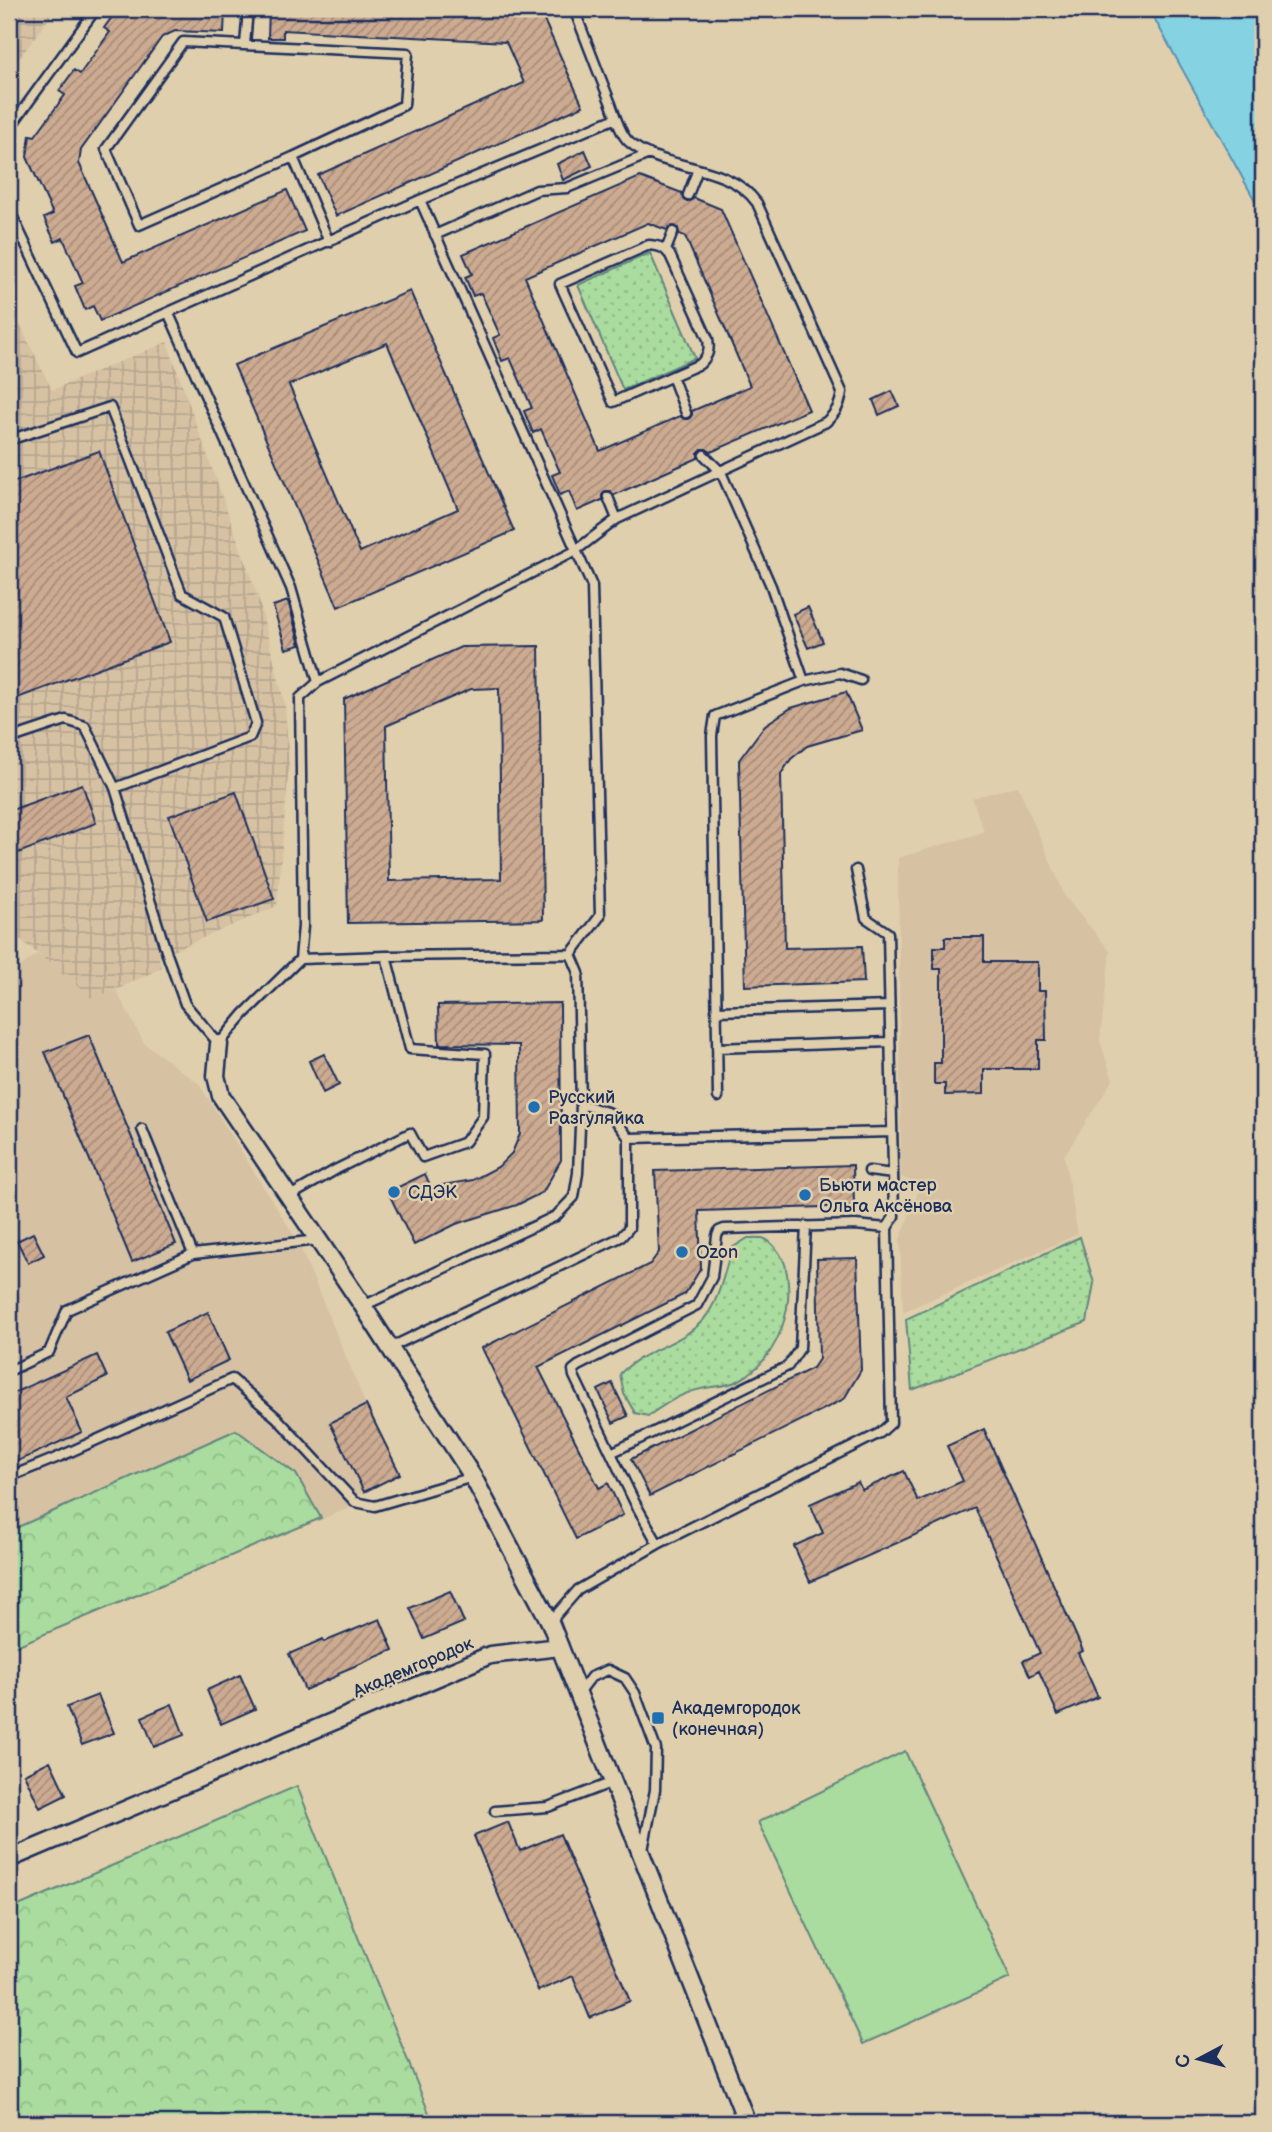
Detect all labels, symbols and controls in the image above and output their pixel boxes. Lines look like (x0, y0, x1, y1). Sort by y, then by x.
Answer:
place label: Русский Разгуляйка (548, 1087, 645, 1129)
marker: Русский Разгуляйка (526, 1099, 542, 1115)
place label: Бьюти мастер Oльга Аксёнова (819, 1175, 953, 1217)
place label: СДЭК (408, 1182, 457, 1203)
marker: СДЭК (386, 1184, 402, 1200)
marker: Бьюти мастер Oльга Аксёнова (797, 1187, 813, 1203)
place label: Ozon (696, 1242, 738, 1263)
marker: Ozon (674, 1244, 690, 1260)
street label: Академгородок (349, 1633, 477, 1703)
place label: Академгородок (конечная) (671, 1698, 801, 1740)
marker: Академгородок (конечная) (650, 1710, 666, 1726)
north arrow (1164, 2024, 1234, 2094)
text: С (1171, 2053, 1196, 2069)

